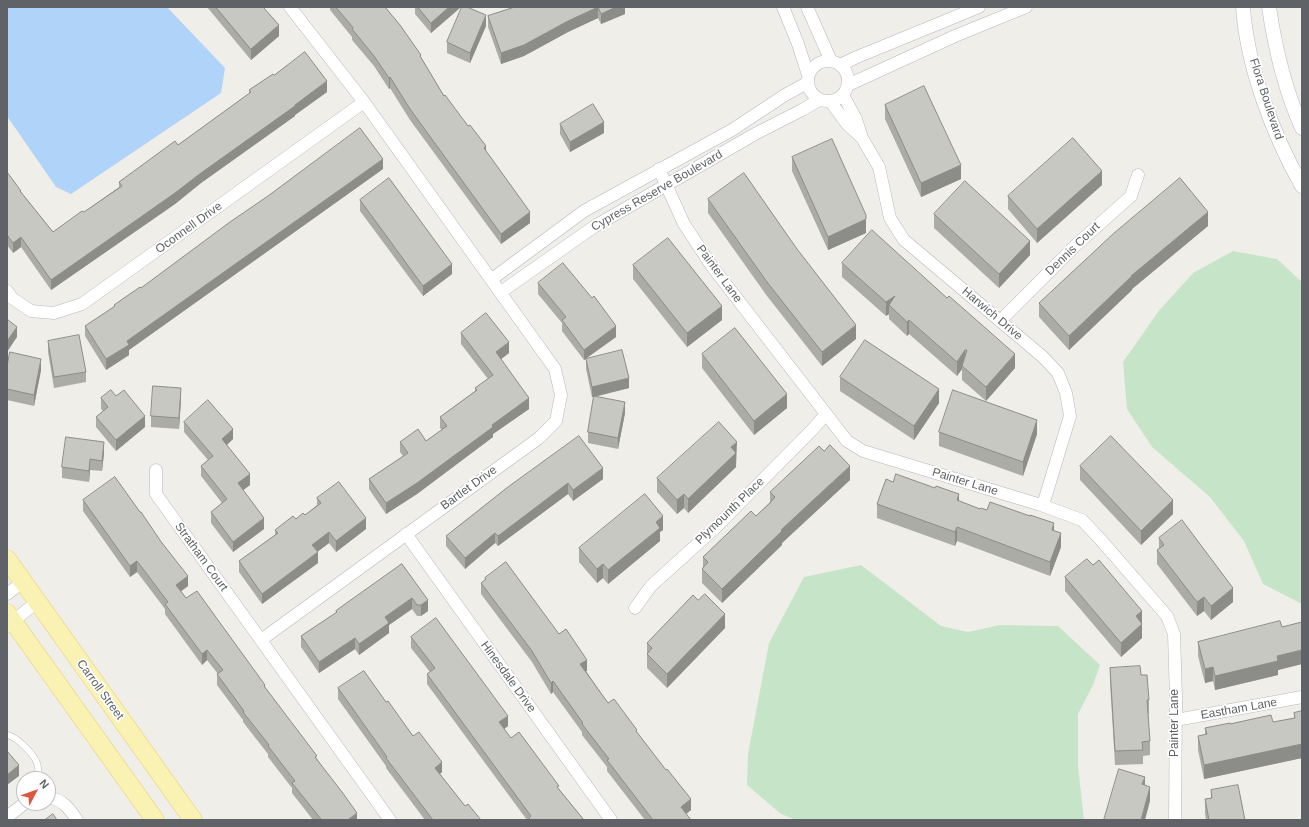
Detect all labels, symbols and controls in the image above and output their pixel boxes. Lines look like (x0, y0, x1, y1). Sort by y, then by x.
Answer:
street label: Flora Boulevard (1246, 56, 1286, 142)
street label: Cypress Reserve Boulevard (589, 147, 725, 235)
street label: Oconnell Drive (153, 199, 225, 257)
street label: Dennis Court (1043, 219, 1103, 279)
street label: Painter Lane (693, 242, 745, 306)
street label: Harwich Drive (959, 284, 1025, 344)
street label: Bartlet Drive (438, 463, 500, 513)
street label: Painter Lane (930, 465, 1000, 499)
street label: Plymounth Place (693, 475, 767, 547)
street label: Stratham Court (171, 520, 231, 594)
street label: Hinesdale Drive (477, 639, 539, 715)
street label: Carroll Street (73, 657, 127, 723)
street label: Painter Lane (1168, 689, 1182, 757)
street label: Eastham Lane (1200, 695, 1278, 723)
north arrow (16, 771, 56, 811)
text: N (37, 777, 51, 791)

